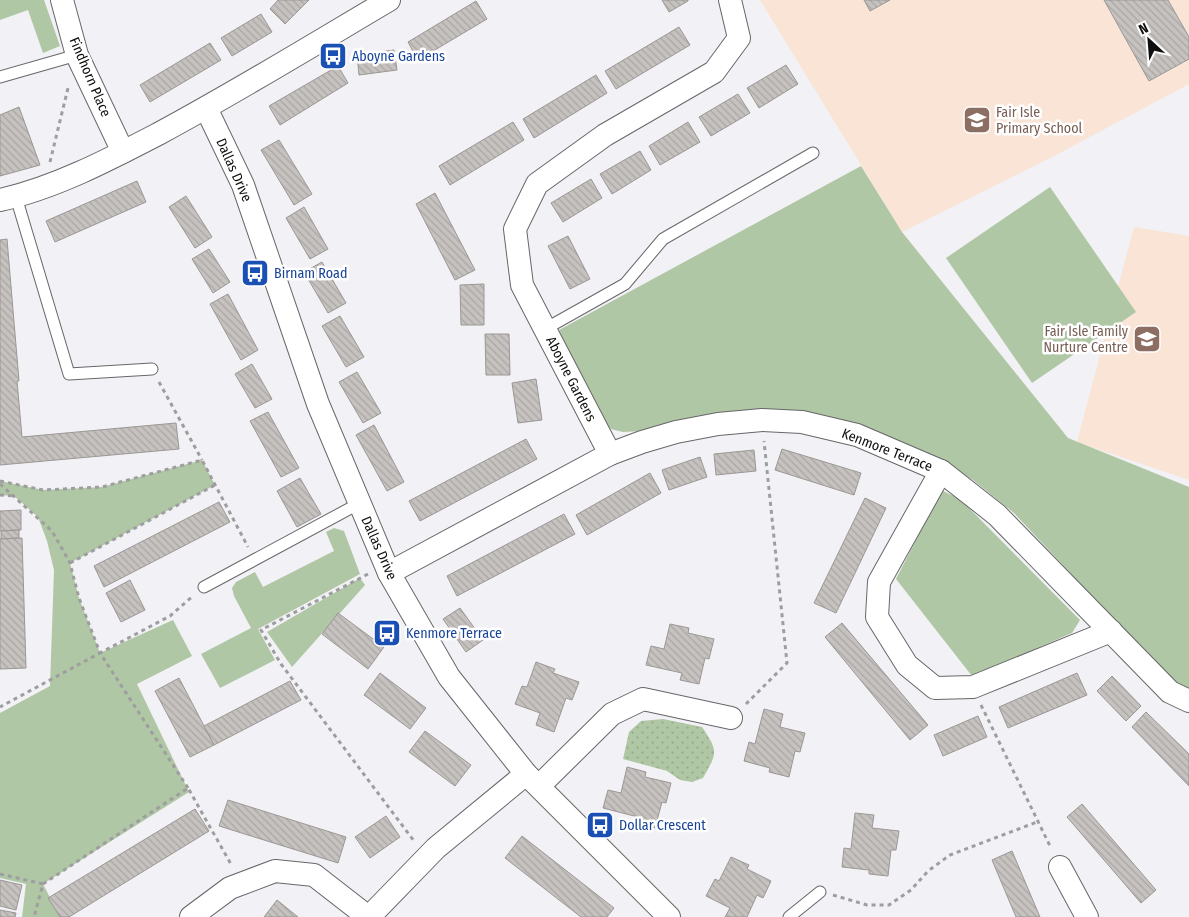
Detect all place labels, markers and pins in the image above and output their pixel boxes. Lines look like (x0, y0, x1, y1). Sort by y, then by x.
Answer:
bus stop icon: Aboyne Gardens (318, 41, 348, 71)
place label: Aboyne Gardens (352, 48, 445, 65)
place label: Fair Isle Primary School (996, 104, 1083, 137)
school or university icon: Fair Isle Primary School (962, 105, 992, 135)
bus stop icon: Birnam Road (240, 258, 270, 288)
place label: Birnam Road (274, 265, 347, 282)
place label: Fair Isle Family Nurture Centre (1044, 323, 1129, 356)
school or university icon: Fair Isle Family Nurture Centre (1132, 324, 1162, 354)
bus stop icon: Kenmore Terrace (372, 618, 402, 648)
place label: Kenmore Terrace (406, 625, 502, 642)
bus stop icon: Dollar Crescent (585, 810, 615, 840)
place label: Dollar Crescent (619, 817, 706, 834)

